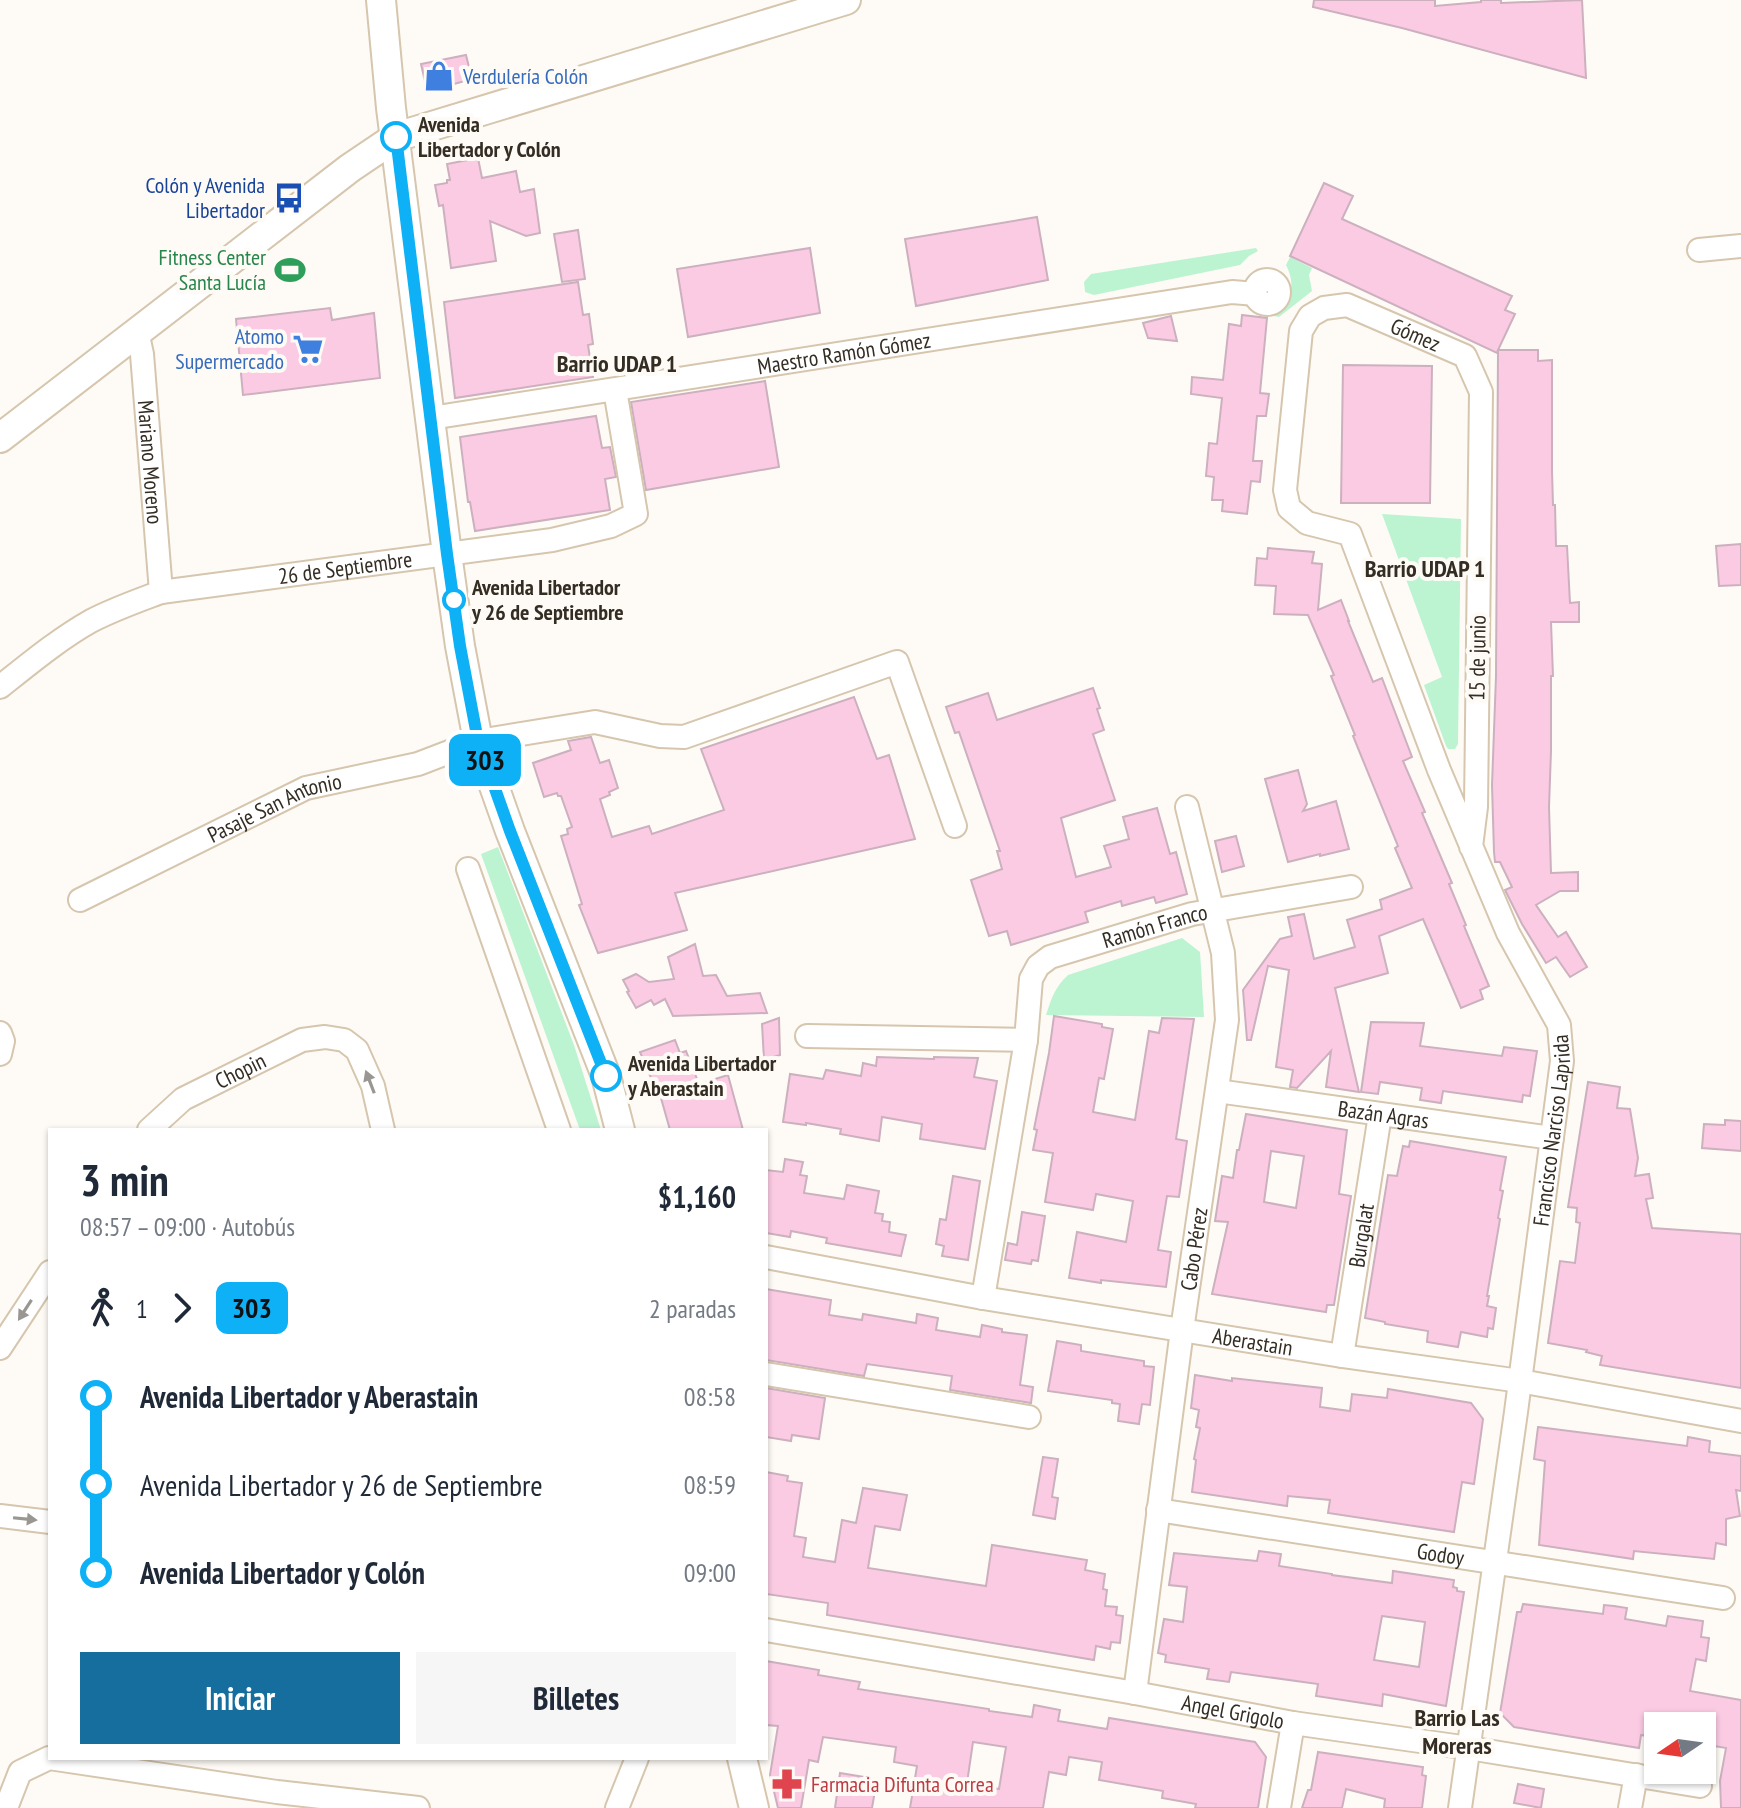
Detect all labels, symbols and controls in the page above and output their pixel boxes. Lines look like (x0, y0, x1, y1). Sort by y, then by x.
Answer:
shop icon: Verdulería Colón (422, 59, 456, 93)
place label: Verdulería Colón (462, 62, 588, 90)
place label: Avenida Libertador y Colón (417, 110, 561, 163)
marker: Avenida Libertador y Colón (381, 122, 411, 152)
place label: Colón y Avenida Libertador (145, 171, 265, 224)
bus stop icon: Colón y Avenida Libertador (272, 181, 306, 215)
place label: Fitness Center Santa Lucía (159, 243, 266, 296)
sports icon: Fitness Center Santa Lucía (273, 253, 307, 287)
street label: Gómez (1386, 312, 1445, 358)
place label: Atomo Supermercado (175, 322, 284, 375)
street label: Maestro Ramón Gómez (755, 326, 932, 380)
supermarket icon: Atomo Supermercado (291, 332, 325, 366)
district label: Barrio UDAP 1 (557, 348, 677, 379)
street label: Mariano Moreno (132, 399, 170, 525)
street label: 26 de Septiembre (276, 545, 414, 590)
district label: Barrio UDAP 1 (1365, 553, 1485, 584)
place label: Avenida Libertador y 26 de Septiembre (471, 573, 624, 626)
marker: Avenida Libertador y 26 de Septiembre (443, 589, 465, 611)
street label: 15 de junio (1462, 615, 1492, 701)
line badge: 303 (439, 734, 531, 786)
text: 303 (465, 741, 505, 778)
street label: Pasaje San Antonio (203, 767, 344, 849)
street label: Ramón Franco (1099, 898, 1209, 954)
street label: Francisco Narciso Laprida (1527, 1034, 1576, 1228)
street label: Chopin (210, 1046, 270, 1095)
place label: Avenida Libertador y Aberastain (627, 1049, 777, 1102)
marker: Avenida Libertador y Aberastain (591, 1061, 621, 1091)
one-way arrow (363, 1070, 376, 1094)
street label: Bazán Agras (1336, 1094, 1431, 1135)
text: 3 min (80, 1151, 169, 1208)
text: $1,160 (658, 1177, 736, 1216)
street label: Burgalat (1342, 1202, 1380, 1269)
street label: Cabo Pérez (1174, 1205, 1214, 1292)
text: 08:57 – 09:00 · Autobús (80, 1210, 295, 1243)
icon: walk (80, 1286, 124, 1330)
icon: forward (160, 1286, 204, 1330)
text: 303 (232, 1289, 272, 1326)
text: 1 (136, 1292, 148, 1325)
text: 2 paradas (649, 1292, 736, 1325)
one-way arrow (18, 1299, 33, 1321)
street label: Aberastain (1211, 1321, 1295, 1362)
text: Avenida Libertador y Aberastain (140, 1377, 478, 1416)
text: 08:58 (684, 1380, 736, 1413)
text: Avenida Libertador y 26 de Septiembre (140, 1465, 543, 1504)
text: 08:59 (684, 1468, 736, 1501)
one-way arrow (13, 1512, 38, 1525)
street label: Godoy (1415, 1537, 1467, 1572)
text: Avenida Libertador y Colón (140, 1553, 425, 1592)
text: 09:00 (684, 1556, 736, 1589)
button: Iniciar (80, 1652, 400, 1744)
button: Billetes (416, 1652, 736, 1744)
street label: Angel Grigolo (1179, 1688, 1287, 1735)
district label: Barrio Las Moreras (1414, 1702, 1500, 1761)
north arrow (1644, 1712, 1716, 1784)
map controls (1644, 1712, 1716, 1784)
pharmacy icon: Farmacia Difunta Correa (770, 1767, 804, 1801)
place label: Farmacia Difunta Correa (811, 1770, 994, 1798)

